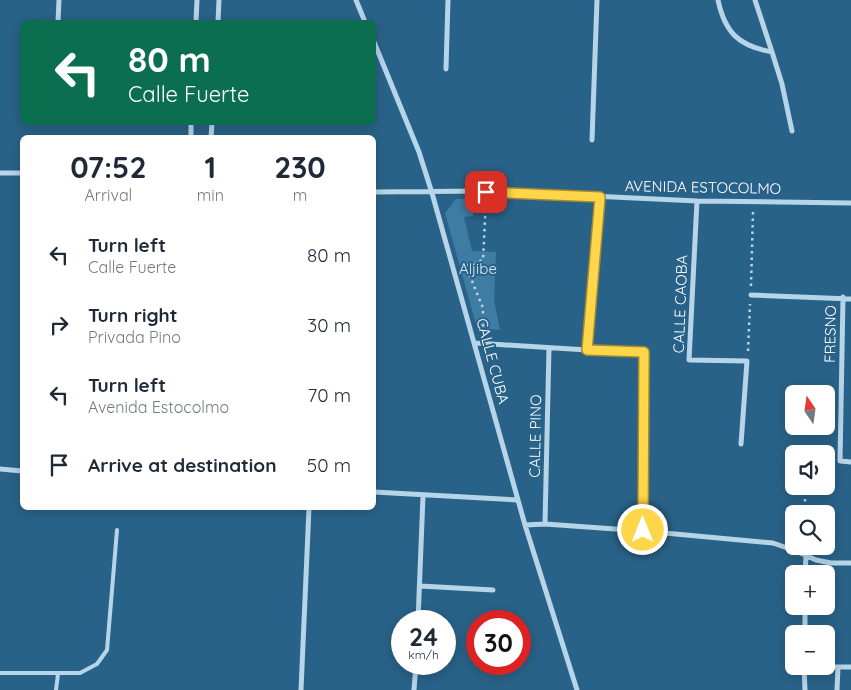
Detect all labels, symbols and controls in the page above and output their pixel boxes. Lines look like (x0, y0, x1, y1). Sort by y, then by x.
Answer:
text: 80 m (128, 37, 211, 81)
icon: left (45, 40, 110, 105)
text: Calle Fuerte (128, 80, 249, 108)
text: 07:52 (70, 148, 146, 186)
text: 1 (204, 148, 216, 186)
text: 230 (274, 148, 326, 186)
pin (465, 171, 507, 213)
street label: AVENIDA ESTOCOLMO (625, 176, 781, 198)
icon: arrive (472, 178, 500, 206)
text: Arrival (84, 185, 132, 205)
text: min (197, 185, 224, 205)
text: m (293, 185, 307, 205)
text: Turn left (88, 233, 166, 257)
icon: left (45, 241, 73, 269)
text: 80 m (307, 243, 351, 267)
street label: CALLE CAOBA (669, 254, 691, 354)
text: Calle Fuerte (88, 257, 176, 277)
park label: Aljibe (459, 259, 497, 278)
text: Turn right (88, 303, 177, 327)
street label: FRESNO (820, 305, 840, 363)
icon: right (45, 311, 73, 339)
text: 30 m (307, 313, 351, 337)
street label: CALLE CUBA (472, 316, 514, 406)
text: Privada Pino (88, 327, 181, 347)
text: Turn left (88, 373, 166, 397)
icon: left (45, 381, 73, 409)
text: 70 m (307, 383, 351, 407)
north arrow (785, 385, 835, 435)
map controls (785, 385, 835, 675)
street label: CALLE PINO (525, 394, 545, 478)
text: Avenida Estocolmo (88, 397, 229, 417)
button: sound (785, 445, 835, 495)
icon: arrive (45, 451, 73, 479)
text: Arrive at destination (88, 453, 277, 477)
text: 50 m (307, 453, 351, 477)
position arrow (616, 503, 668, 555)
button: search (785, 505, 835, 555)
button: + (785, 565, 835, 615)
speed limit sign: 30 (466, 610, 531, 675)
text: 24 (409, 621, 438, 652)
button: − (785, 625, 835, 675)
text: km/h (408, 647, 439, 662)

